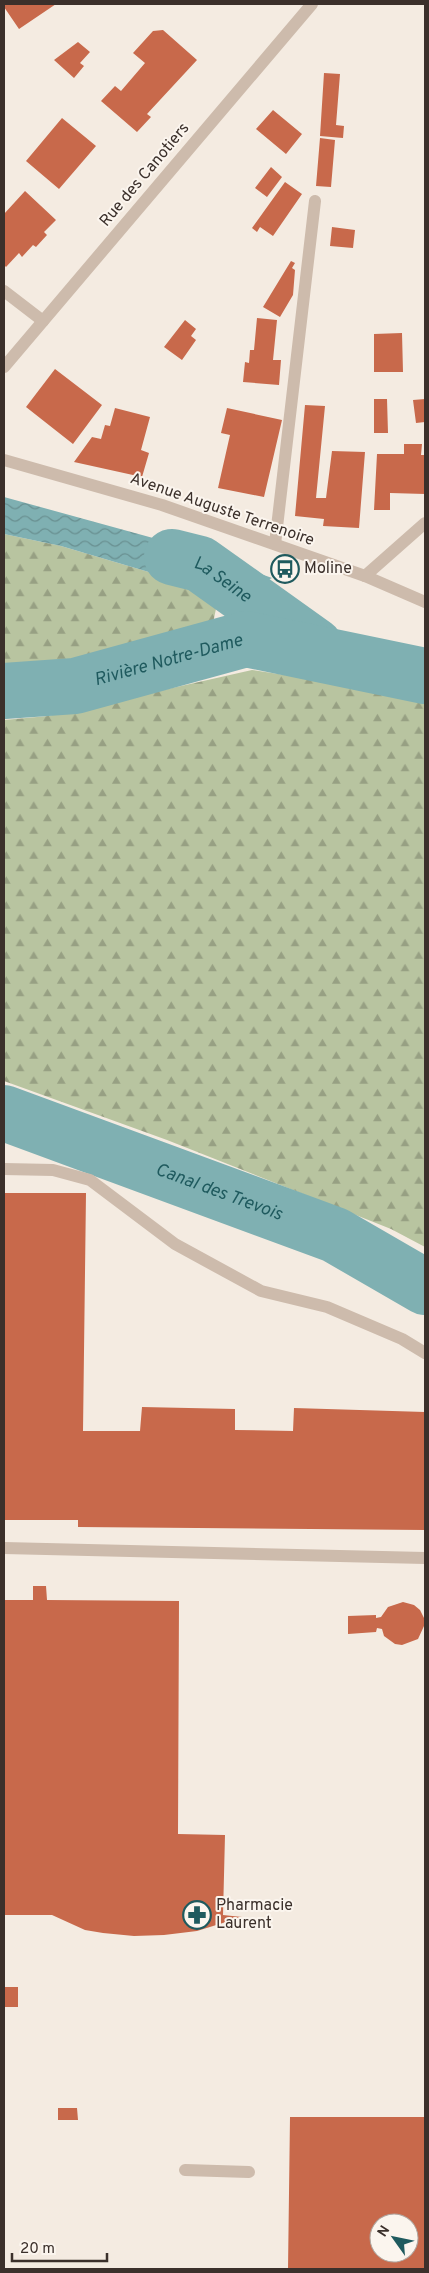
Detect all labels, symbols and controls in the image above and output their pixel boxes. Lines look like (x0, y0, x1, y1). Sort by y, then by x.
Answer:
street label: Rue des Canotiers (96, 119, 194, 231)
street label: Avenue Auguste Terrenoire (127, 469, 317, 551)
water label: La Seine (192, 551, 256, 609)
bus stop icon: Moline (270, 554, 300, 584)
place label: Moline (304, 559, 352, 579)
water label: Rivière Notre-Dame (92, 629, 246, 692)
water label: Canal des Trevois (152, 1158, 286, 1226)
place label: Pharmacie Laurent (216, 1896, 293, 1934)
pharmacy icon: Pharmacie Laurent (182, 1900, 212, 1930)
north arrow (369, 2213, 419, 2263)
text: N (374, 2223, 394, 2241)
scale bar (12, 2230, 108, 2262)
text: 20 m (20, 2240, 55, 2259)

